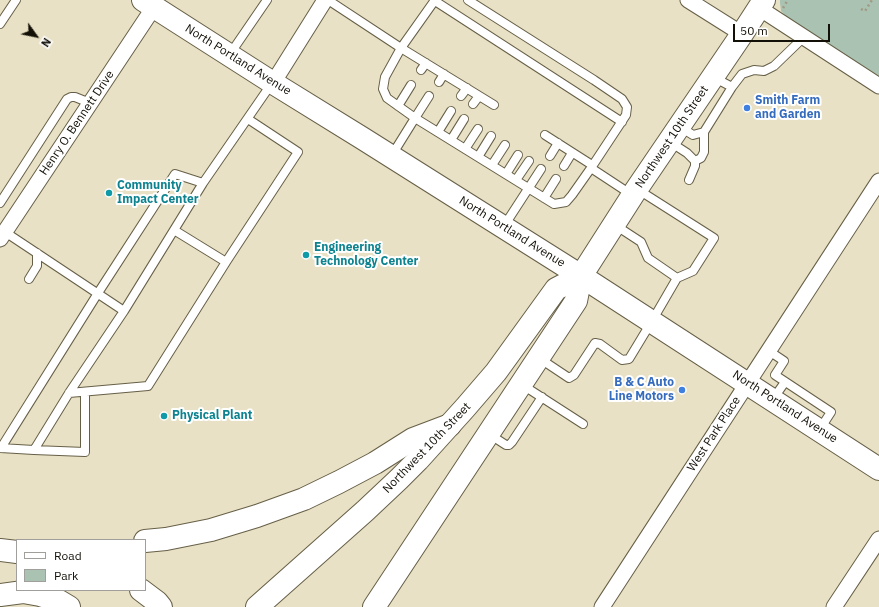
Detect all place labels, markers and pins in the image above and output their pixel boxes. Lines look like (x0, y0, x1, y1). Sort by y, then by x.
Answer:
place label: Smith Farm and Garden (755, 94, 821, 122)
marker: Smith Farm and Garden (742, 103, 752, 113)
place label: Community Impact Center (117, 179, 199, 207)
marker: Community Impact Center (104, 188, 114, 198)
place label: Engineering Technology Center (314, 241, 418, 269)
marker: Engineering Technology Center (301, 250, 311, 260)
place label: B & C Auto Line Motors (609, 376, 674, 404)
marker: B & C Auto Line Motors (677, 385, 687, 395)
place label: Physical Plant (172, 409, 252, 423)
marker: Physical Plant (159, 411, 169, 421)

